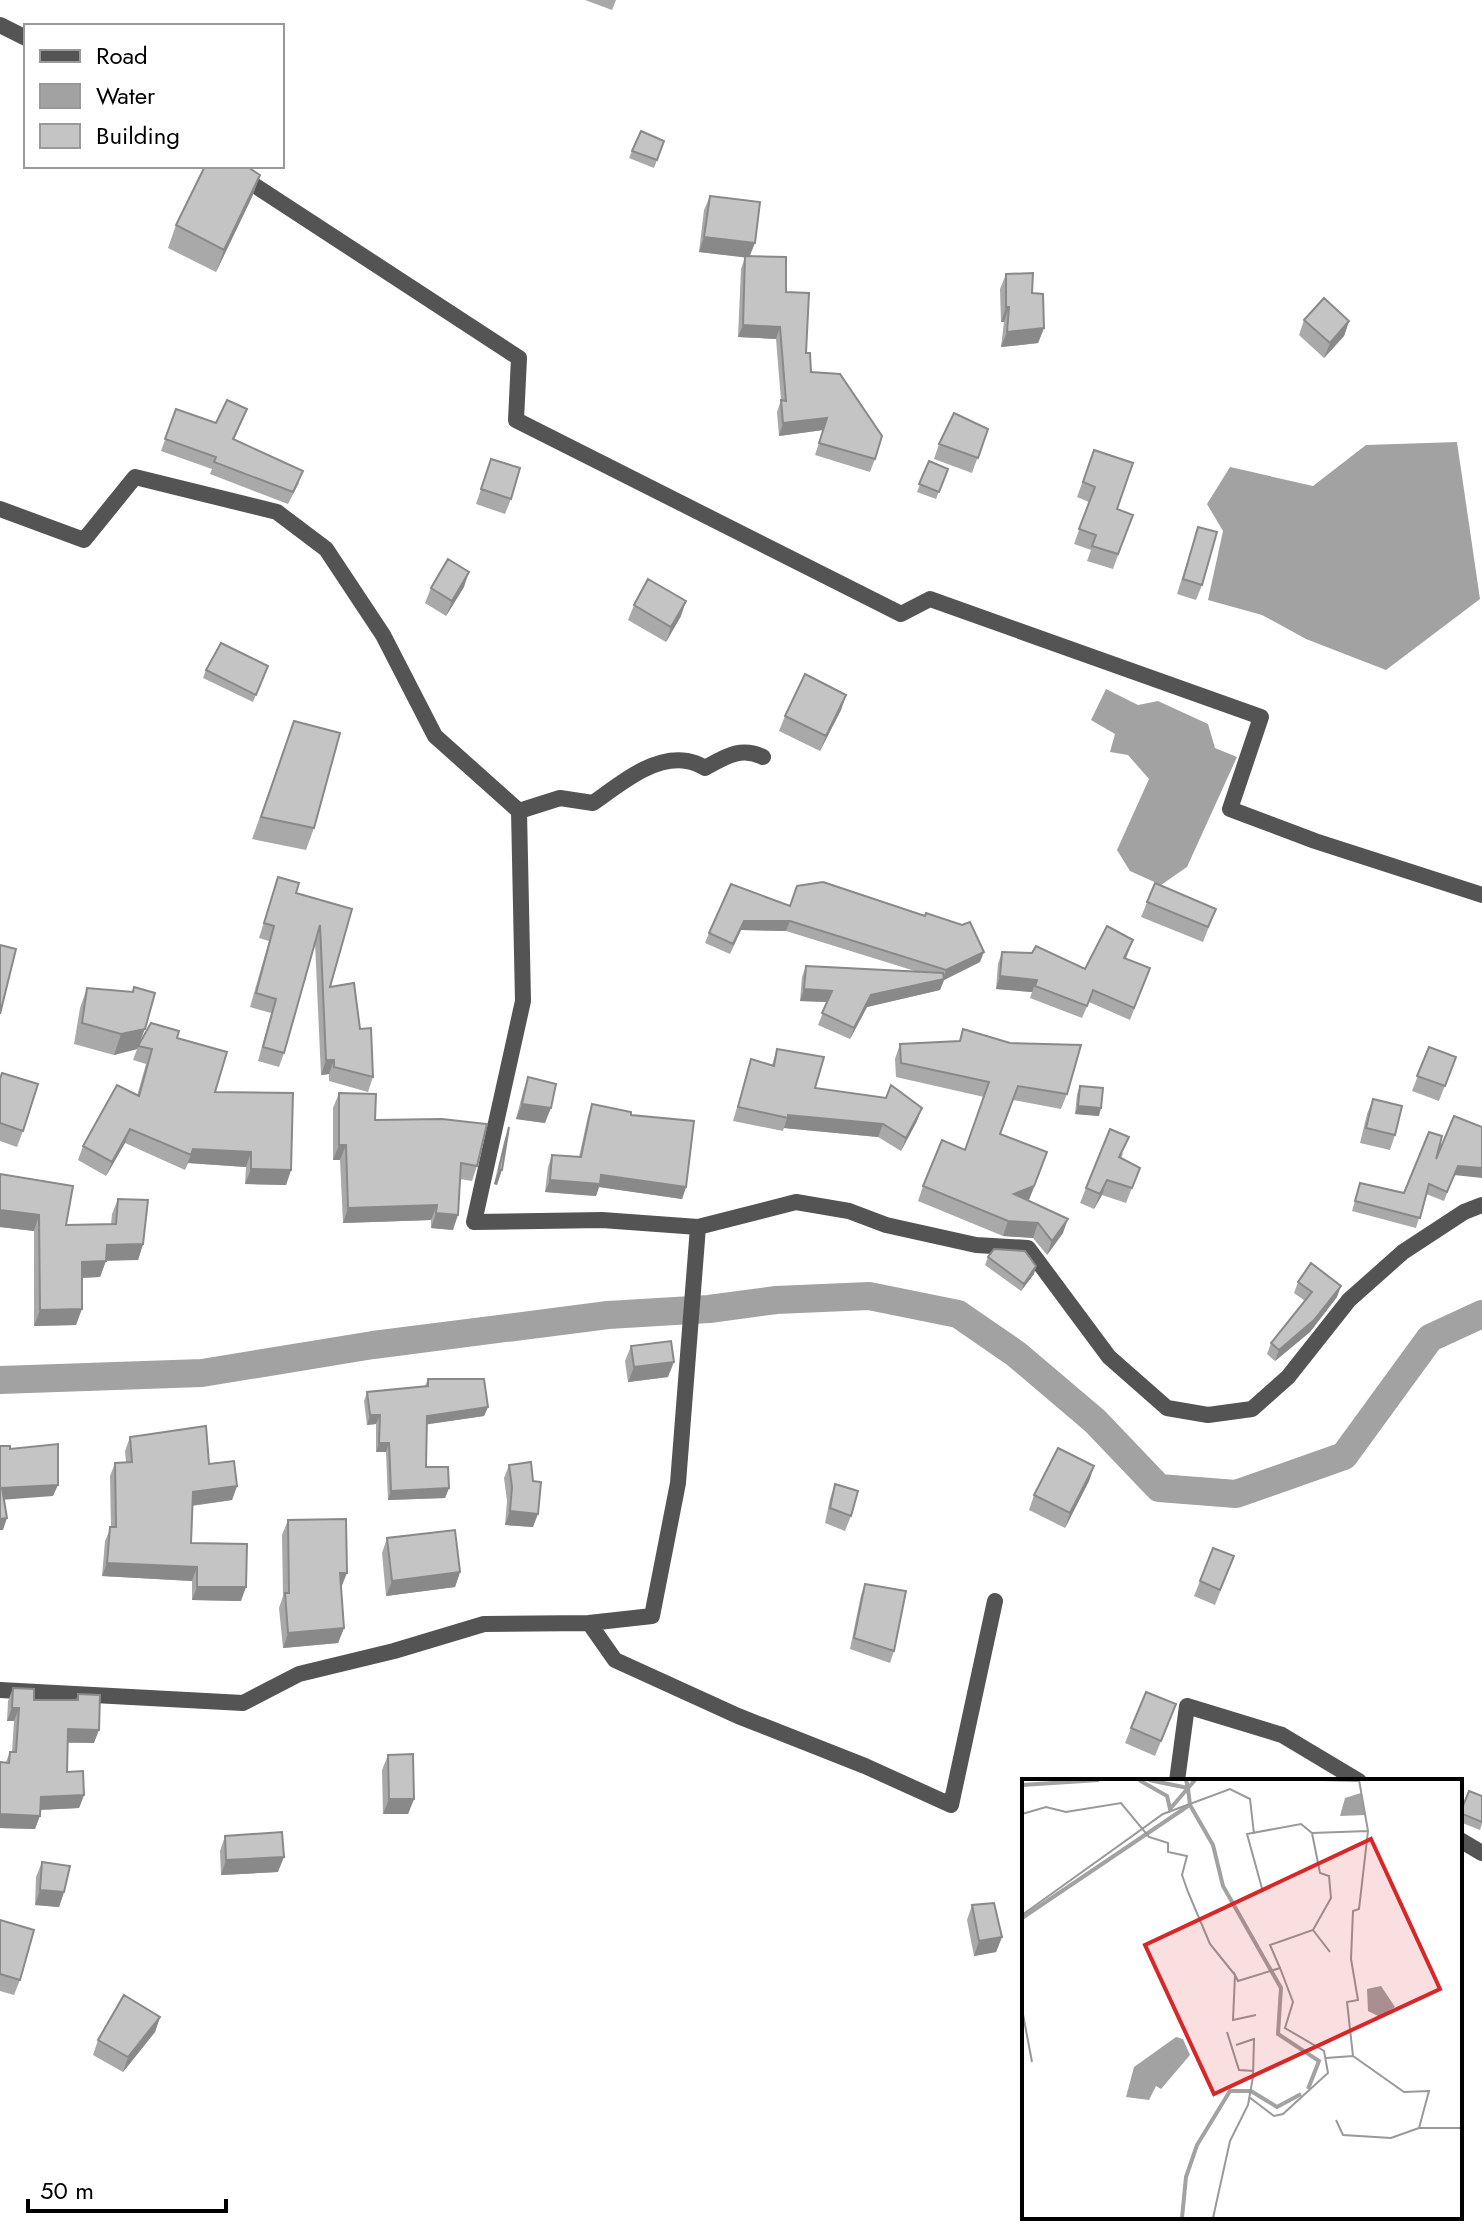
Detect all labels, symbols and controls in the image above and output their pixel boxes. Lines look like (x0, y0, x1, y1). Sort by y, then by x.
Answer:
legend (24, 24, 284, 168)
text: Road (96, 38, 148, 73)
text: Water (96, 78, 156, 113)
text: Building (96, 118, 180, 153)
inset map (1022, 1779, 1462, 2219)
scale bar (28, 2163, 226, 2213)
text: 50 m (40, 2173, 94, 2208)

